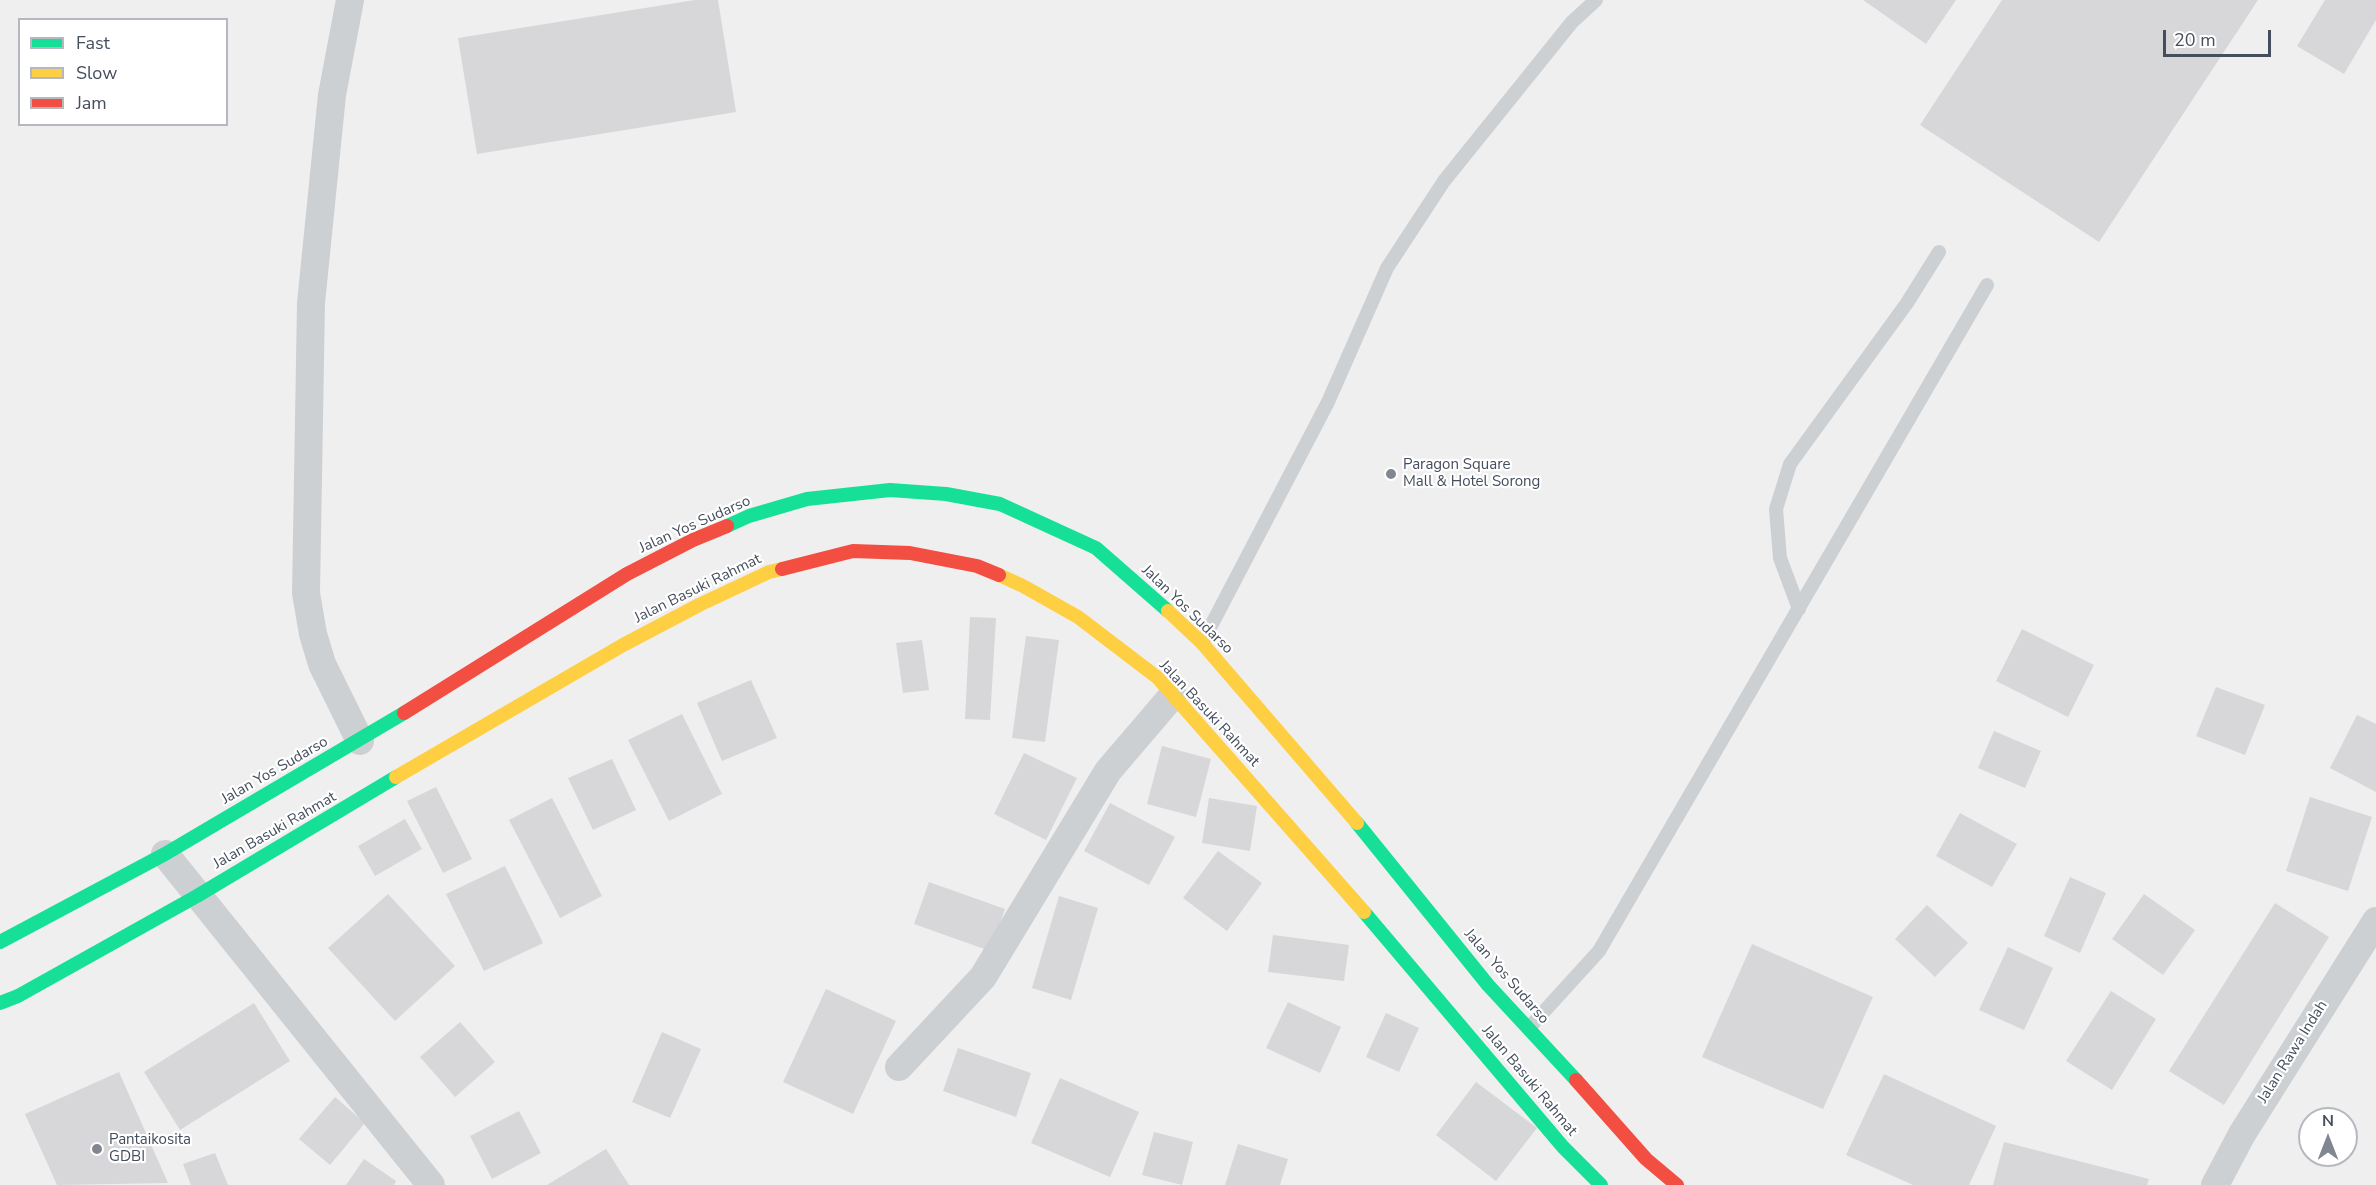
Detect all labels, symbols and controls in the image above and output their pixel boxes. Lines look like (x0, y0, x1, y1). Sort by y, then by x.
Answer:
legend (18, 18, 228, 126)
scale bar (2166, 18, 2274, 56)
text: 20 m (2174, 28, 2216, 52)
text: Fast (76, 31, 110, 55)
text: Slow (76, 61, 117, 85)
text: Jam (76, 91, 107, 115)
place label: Paragon Square Mall & Hotel Sorong (1403, 456, 1540, 491)
marker: Paragon Square Mall & Hotel Sorong (1384, 467, 1398, 481)
street label: Jalan Yos Sudarso (637, 492, 753, 558)
street label: Jalan Basuki Rahmat (632, 551, 764, 627)
street label: Jalan Yos Sudarso (1138, 562, 1236, 658)
street label: Jalan Basuki Rahmat (1155, 657, 1263, 771)
street label: Jalan Yos Sudarso (219, 733, 331, 809)
street label: Jalan Basuki Rahmat (210, 789, 340, 873)
street label: Jalan Yos Sudarso (1460, 926, 1552, 1028)
street label: Jalan Rawa Indah (2254, 997, 2332, 1107)
street label: Jalan Basuki Rahmat (1478, 1022, 1580, 1140)
north arrow (2298, 1107, 2358, 1167)
text: N (2322, 1110, 2334, 1132)
place label: Pantaikosita GDBI (109, 1131, 191, 1166)
marker: Pantaikosita GDBI (90, 1142, 104, 1156)

